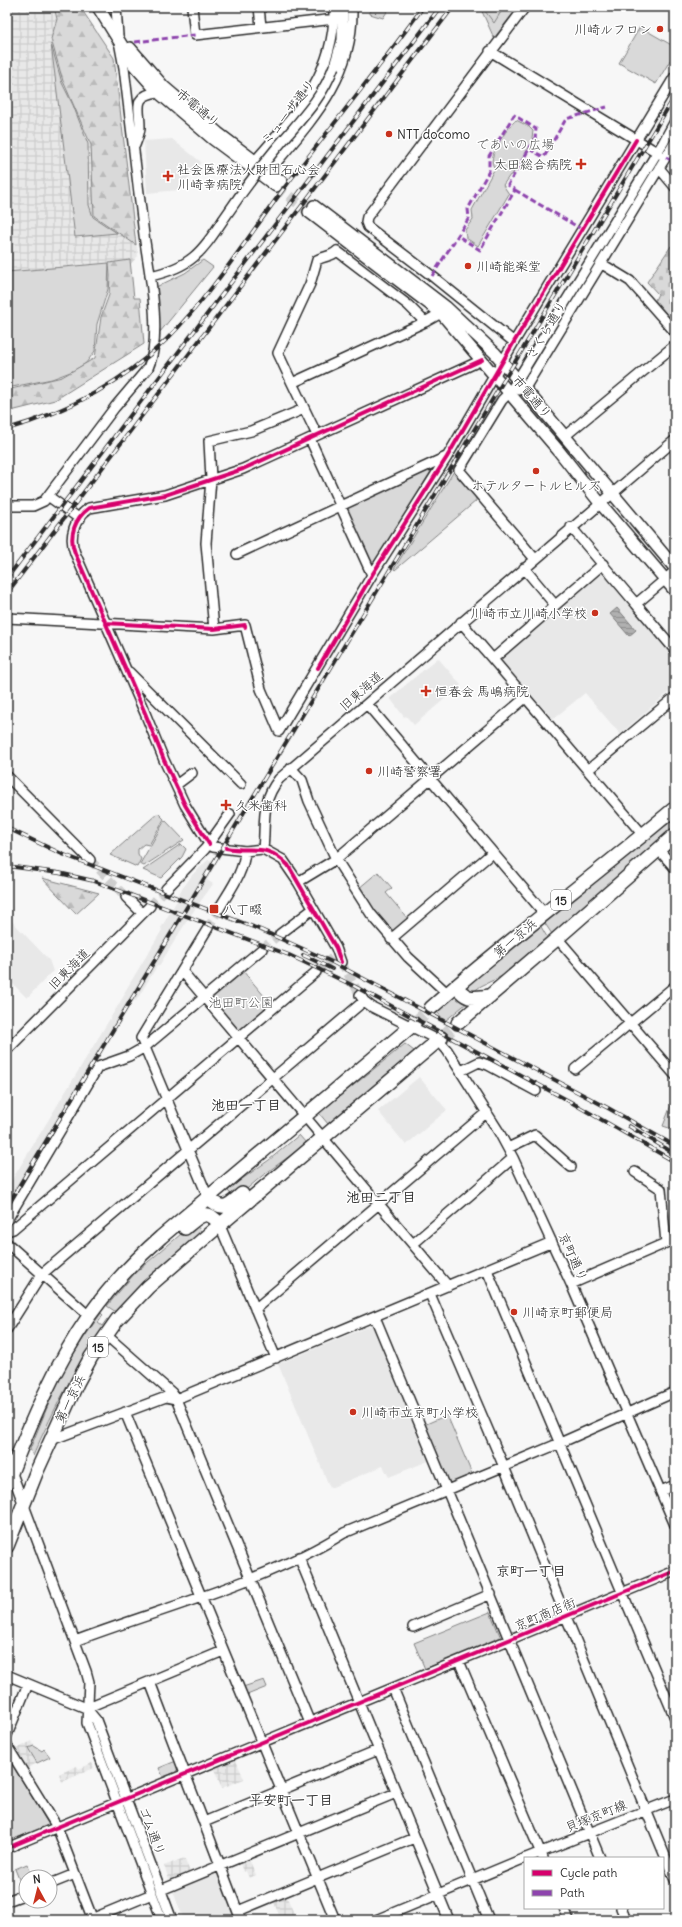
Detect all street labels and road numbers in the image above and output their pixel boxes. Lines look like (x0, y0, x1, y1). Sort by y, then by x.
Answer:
street label: ミューザ通り (257, 76, 319, 148)
street label: 市電通り (173, 85, 223, 131)
street label: さくら通り (522, 298, 570, 362)
street label: 市電通り (509, 372, 555, 422)
street label: 旧東海道 (336, 668, 386, 714)
road number: 15 (551, 890, 571, 910)
street label: 第一京浜 (490, 915, 540, 961)
street label: 旧東海道 (45, 945, 93, 993)
street label: 京町通り (555, 1230, 591, 1284)
road number: 15 (88, 1337, 108, 1357)
street label: 第一京浜 (51, 1372, 89, 1426)
street label: 京町商店街 (512, 1593, 578, 1635)
street label: 貝塚京町線 (563, 1796, 630, 1836)
street label: ゴム通り (135, 1804, 169, 1858)

